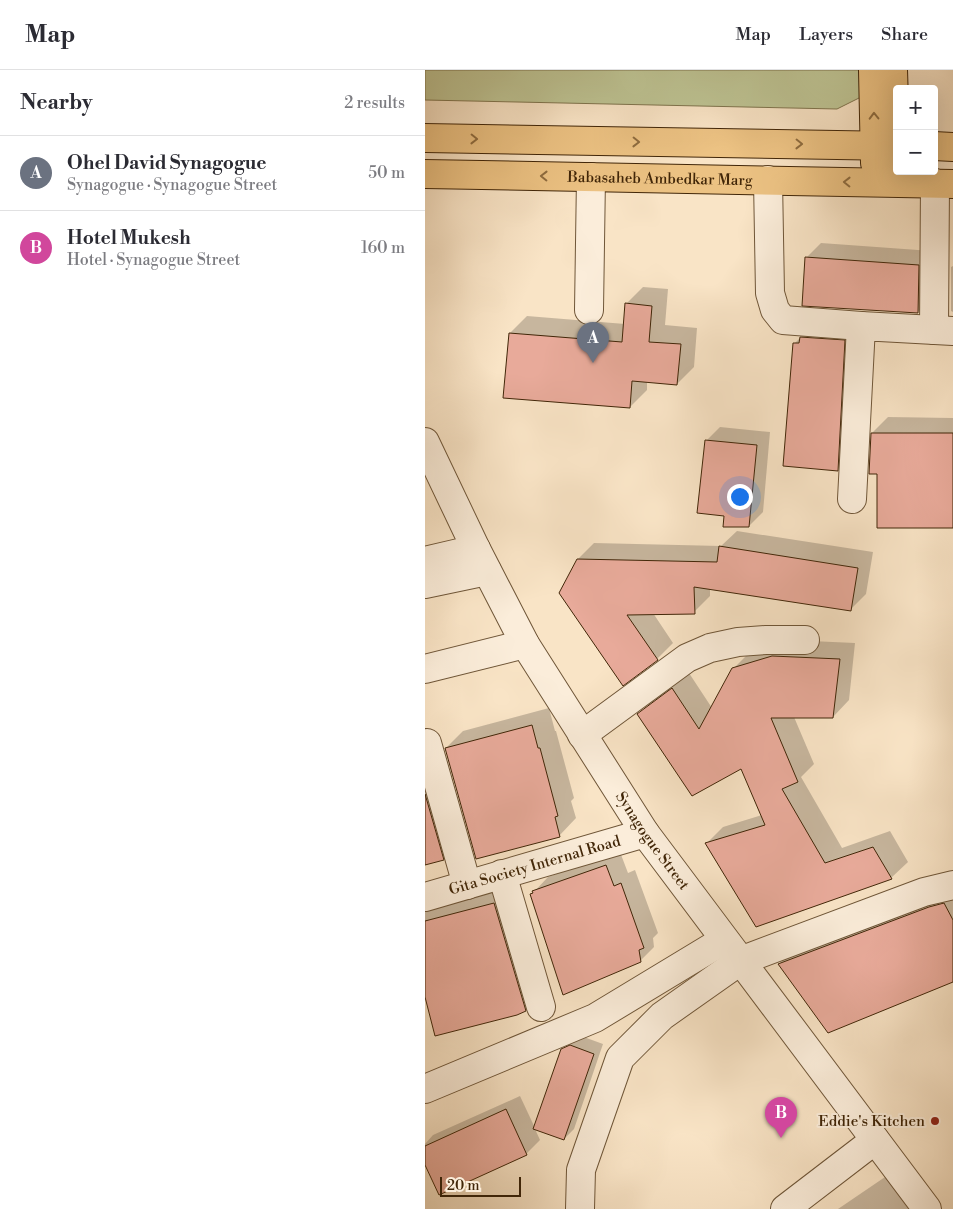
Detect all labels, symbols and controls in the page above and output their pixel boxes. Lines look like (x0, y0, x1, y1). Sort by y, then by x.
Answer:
text: Map (25, 20, 75, 50)
text: Map (736, 23, 771, 46)
text: Layers (799, 23, 853, 46)
text: Share (881, 23, 928, 46)
map controls (893, 85, 938, 175)
button: + (893, 85, 938, 130)
text: Nearby (20, 90, 93, 116)
text: 2 results (344, 93, 405, 113)
one-way arrow (869, 112, 879, 120)
button: − (893, 130, 938, 175)
one-way arrow (470, 134, 478, 144)
one-way arrow (632, 137, 640, 147)
one-way arrow (795, 139, 803, 150)
text: Ohel David Synagogue (67, 151, 267, 175)
text: A (30, 163, 42, 183)
text: 50 m (368, 163, 405, 183)
street label: Babasaheb Ambedkar Marg (566, 168, 753, 190)
one-way arrow (540, 171, 548, 181)
text: Synagogue · Synagogue Street (67, 175, 277, 195)
one-way arrow (843, 177, 850, 187)
text: Hotel Mukesh (67, 226, 191, 250)
text: B (30, 238, 42, 258)
text: 160 m (361, 238, 405, 258)
text: Hotel · Synagogue Street (67, 250, 240, 270)
pin: A (577, 322, 609, 363)
your location (727, 484, 753, 510)
street label: Synagogue Street (611, 788, 694, 895)
street label: Gita Society Internal Road (446, 832, 623, 900)
pin: B (765, 1097, 797, 1138)
place label: Eddie's Kitchen (818, 1112, 925, 1131)
marker: Eddie's Kitchen (929, 1115, 941, 1127)
scale bar (440, 1174, 521, 1197)
text: 20 m (447, 1177, 479, 1195)

